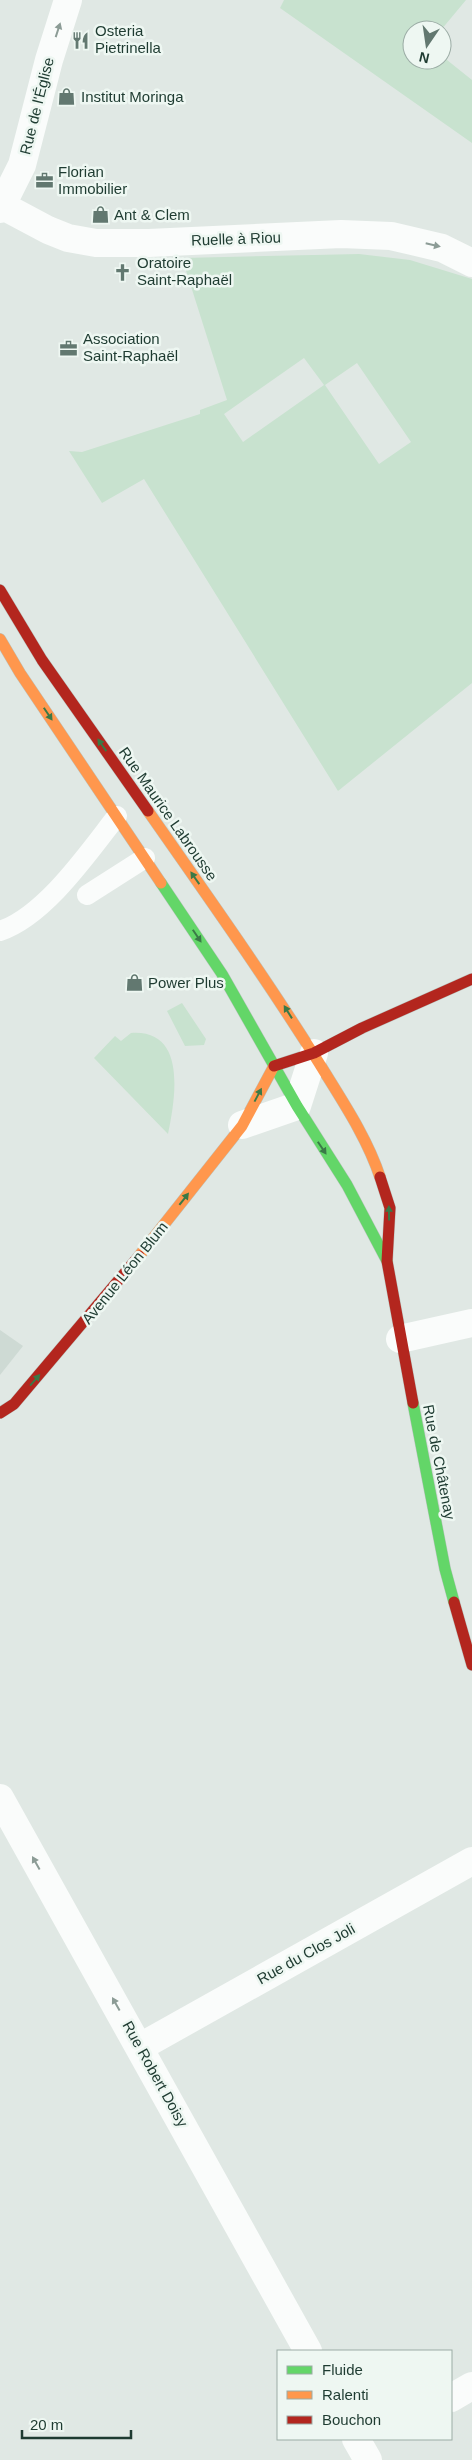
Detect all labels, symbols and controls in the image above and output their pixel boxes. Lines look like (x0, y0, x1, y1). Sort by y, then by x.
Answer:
north arrow (402, 20, 452, 70)
place label: Osteria Pietrinella (95, 22, 162, 56)
one-way arrow (55, 23, 62, 38)
restaurant icon: Osteria Pietrinella (71, 30, 91, 50)
text: N (417, 49, 431, 67)
street label: Rue de l'Église (16, 56, 57, 156)
shop icon: Institut Moringa (57, 87, 77, 107)
place label: Institut Moringa (81, 88, 184, 105)
place label: Florian Immobilier (58, 163, 127, 197)
office icon: Florian Immobilier (34, 171, 54, 191)
shop icon: Ant & Clem (90, 205, 110, 225)
place label: Ant & Clem (114, 206, 190, 223)
street label: Ruelle à Riou (191, 228, 281, 249)
one-way arrow (425, 241, 440, 249)
place label: Oratoire Saint-Raphaël (137, 254, 232, 288)
church icon: Oratoire Saint-Raphaël (113, 262, 133, 282)
place label: Association Saint-Raphaël (83, 330, 178, 364)
office icon: Association Saint-Raphaël (59, 338, 79, 358)
one-way arrow (43, 707, 52, 720)
one-way arrow (97, 739, 107, 752)
street label: Rue Maurice Labrousse (116, 744, 221, 884)
one-way arrow (190, 871, 200, 885)
one-way arrow (192, 929, 202, 942)
shop icon: Power Plus (124, 973, 144, 993)
place label: Power Plus (148, 974, 224, 991)
one-way arrow (283, 1005, 292, 1018)
one-way arrow (254, 1088, 262, 1103)
one-way arrow (317, 1141, 327, 1154)
one-way arrow (179, 1193, 190, 1206)
one-way arrow (385, 1204, 393, 1220)
street label: Avenue Léon Blum (78, 1218, 171, 1327)
one-way arrow (29, 1375, 41, 1387)
street label: Rue de Châtenay (420, 1403, 459, 1521)
one-way arrow (32, 1856, 41, 1869)
street label: Rue du Clos Joli (254, 1920, 358, 1987)
one-way arrow (112, 1997, 120, 2012)
street label: Rue Robert Doisy (119, 2018, 192, 2130)
legend (277, 2350, 452, 2440)
text: Fluide (322, 2361, 363, 2378)
text: Ralenti (322, 2386, 369, 2403)
scale bar (22, 2408, 131, 2440)
text: Bouchon (322, 2411, 381, 2428)
text: 20 m (30, 2416, 63, 2433)

